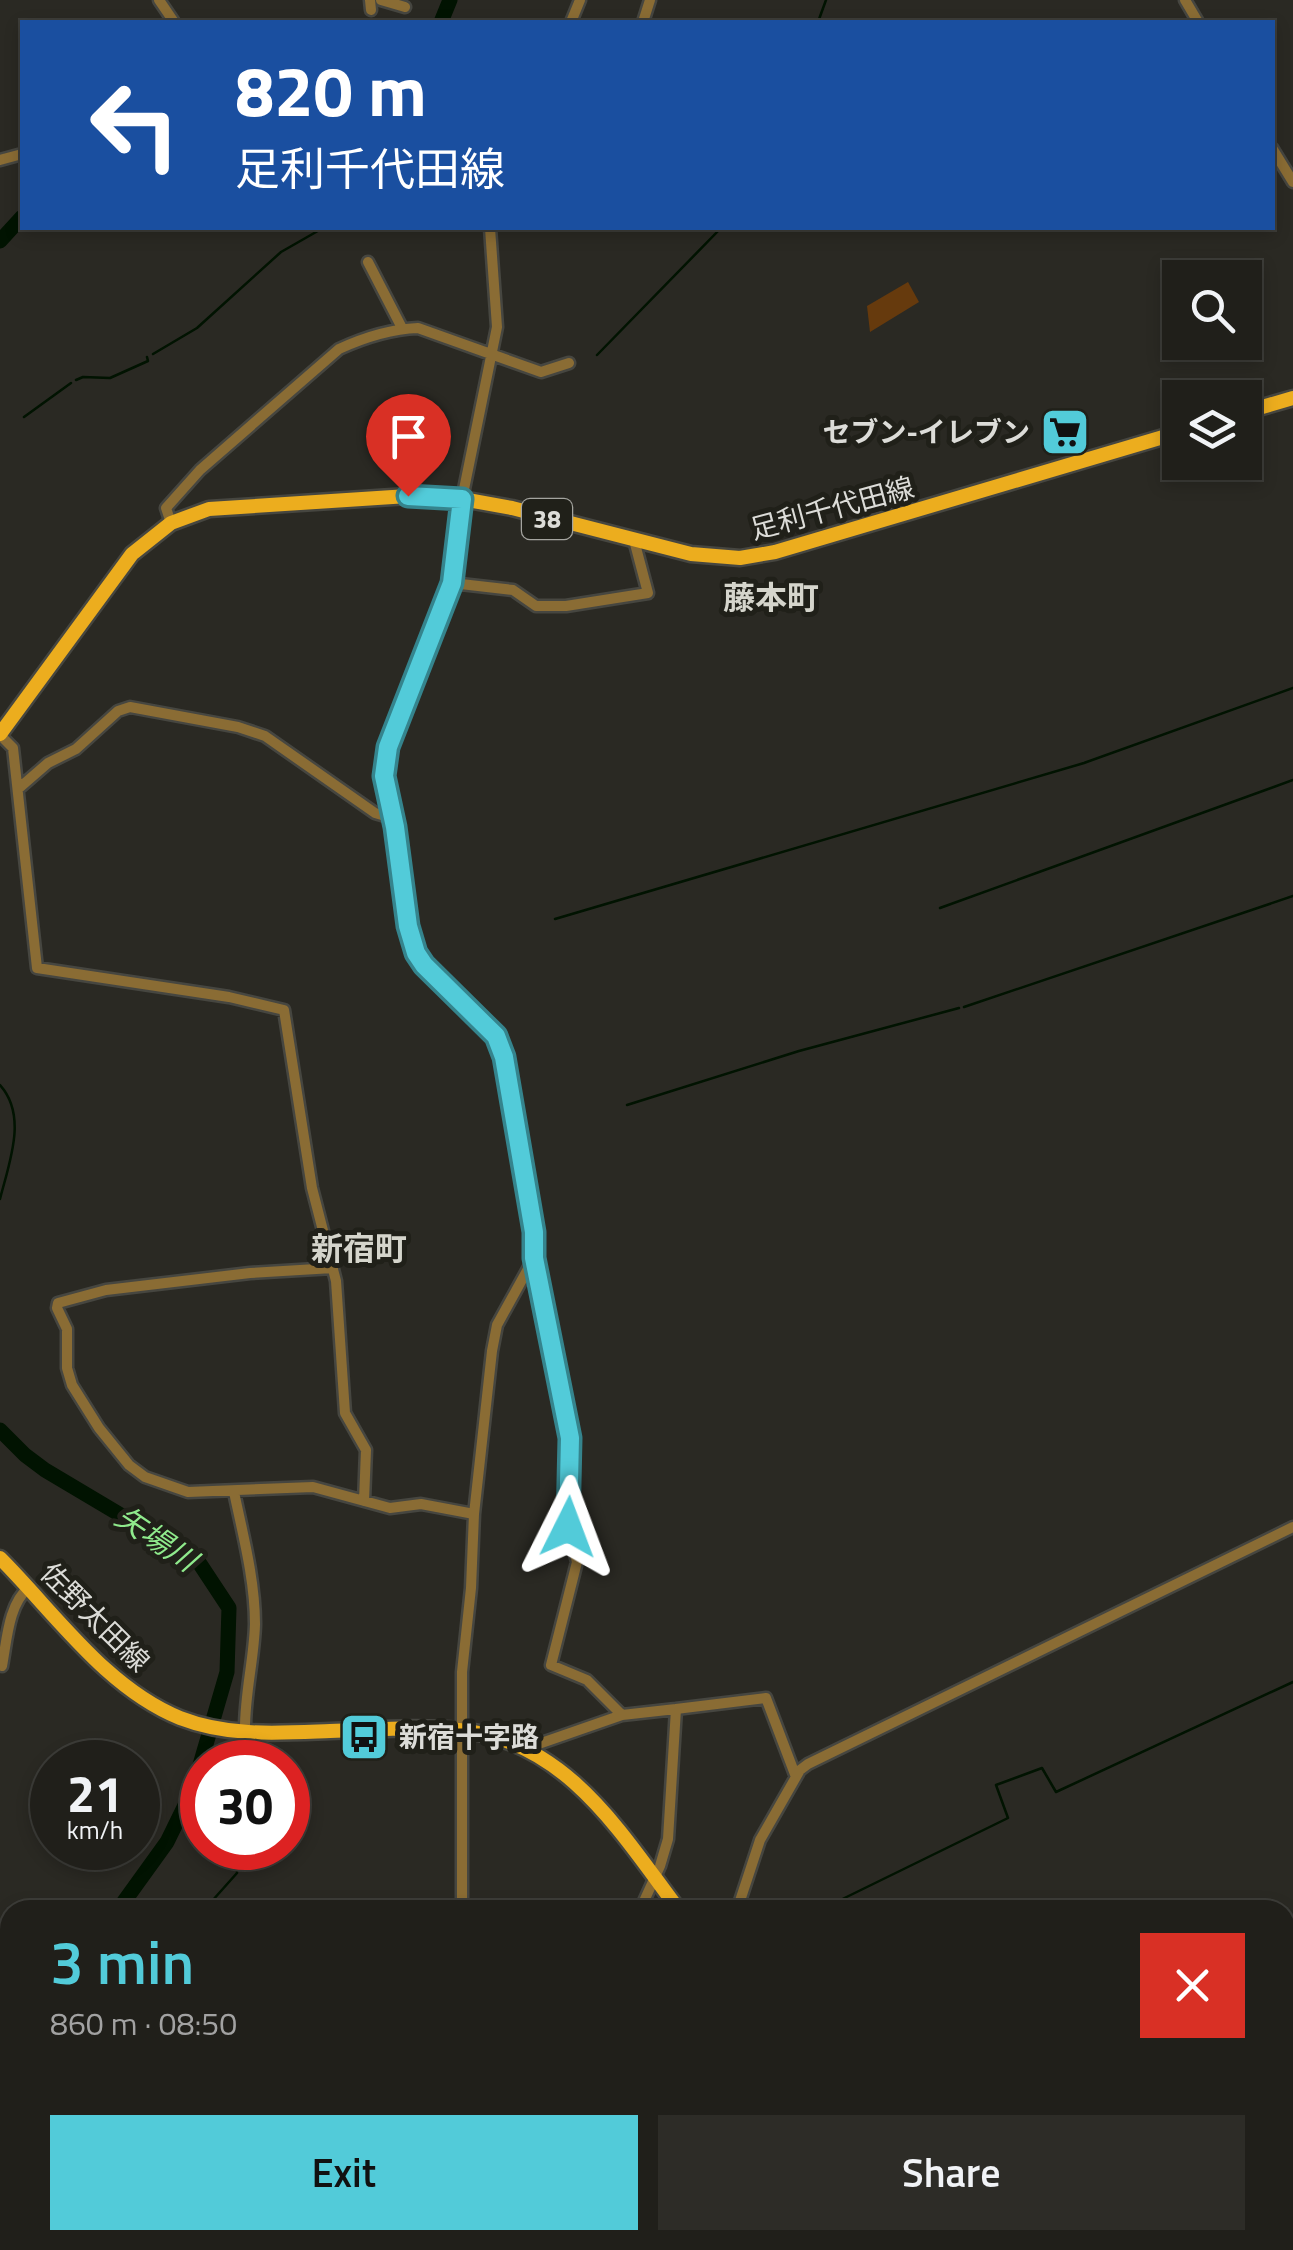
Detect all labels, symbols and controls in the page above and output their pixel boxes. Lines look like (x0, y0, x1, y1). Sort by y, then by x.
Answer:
text: 820 m (235, 37, 427, 143)
icon: left (70, 60, 200, 190)
text: 足利千代田線 (235, 134, 505, 202)
map controls (1162, 260, 1262, 480)
button: search (1162, 260, 1262, 360)
button: layers (1162, 380, 1262, 480)
pin (366, 394, 451, 497)
supermarket icon: セブン-イレブン (1039, 406, 1091, 458)
icon: arrive (381, 409, 436, 464)
place label: セブン-イレブン (823, 410, 1030, 453)
street label: 足利千代田線 (745, 465, 919, 550)
road number: 38 (522, 499, 572, 539)
district label: 藤本町 (723, 573, 819, 621)
district label: 新宿町 (311, 1224, 407, 1272)
position arrow (516, 1475, 620, 1579)
water label: 矢場川 (106, 1494, 209, 1584)
street label: 佐野太田線 (31, 1552, 160, 1681)
bus stop icon: 新宿十字路 (338, 1711, 390, 1763)
place label: 新宿十字路 (399, 1715, 539, 1758)
speed limit sign: 30 (180, 1740, 310, 1870)
text: 21 (67, 1755, 123, 1831)
text: km/h (67, 1811, 123, 1849)
text: 3 min (50, 1916, 194, 2007)
button: close (1140, 1933, 1245, 2038)
text: 860 m · 08:50 (50, 1999, 237, 2047)
button: Exit (50, 2115, 638, 2230)
button: Share (658, 2115, 1245, 2230)

